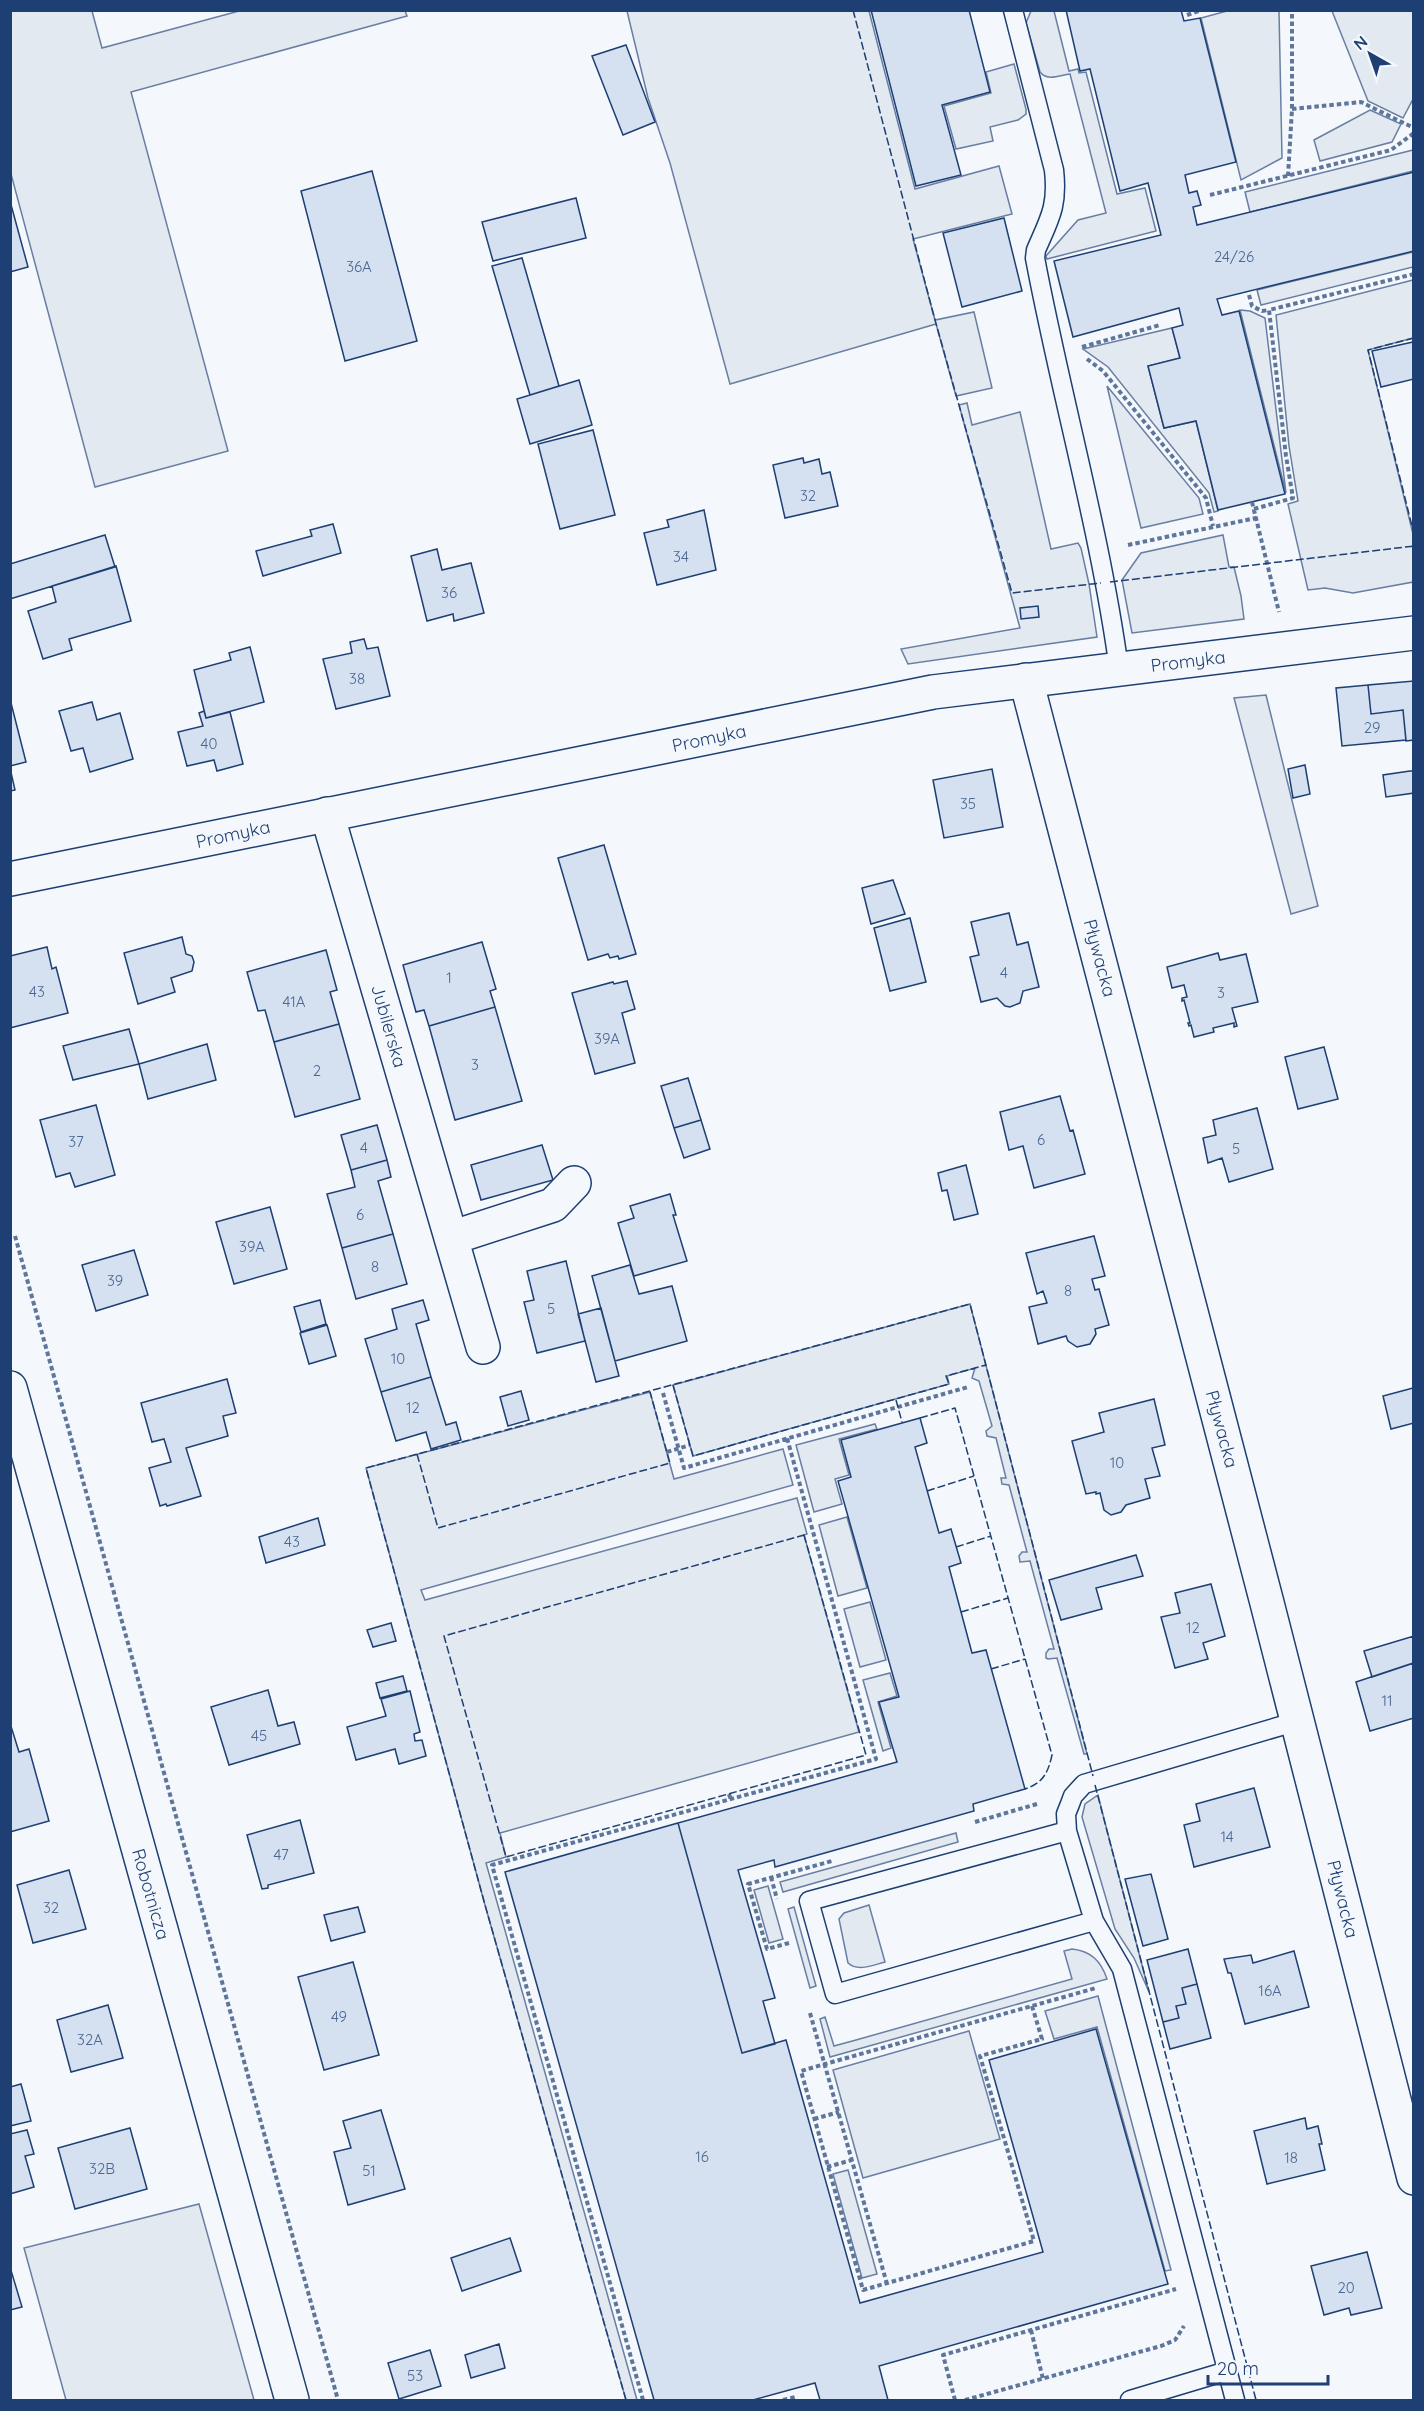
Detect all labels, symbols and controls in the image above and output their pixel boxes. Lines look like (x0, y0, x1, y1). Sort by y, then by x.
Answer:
north arrow (1340, 24, 1400, 84)
text: N (1349, 31, 1371, 54)
house number: 24/26 (1214, 247, 1254, 266)
house number: 36A (346, 257, 372, 276)
house number: 32 (800, 486, 816, 505)
house number: 34 (673, 547, 689, 566)
house number: 36 (441, 583, 457, 602)
street label: Promyka (1149, 645, 1227, 677)
house number: 38 (349, 669, 365, 688)
house number: 29 (1364, 718, 1380, 737)
street label: Promyka (670, 719, 748, 757)
house number: 40 (201, 734, 217, 753)
house number: 35 (960, 794, 976, 813)
street label: Promyka (194, 815, 272, 853)
street label: Pływacka (1079, 917, 1121, 999)
house number: 4 (1000, 963, 1008, 982)
house number: 1 (446, 968, 452, 987)
house number: 43 (29, 982, 45, 1001)
street label: Jubilerska (366, 982, 412, 1070)
house number: 3 (1217, 983, 1225, 1002)
house number: 41A (282, 992, 306, 1011)
house number: 39A (594, 1029, 620, 1048)
house number: 3 (471, 1055, 479, 1074)
house number: 2 (313, 1061, 321, 1080)
house number: 6 (1037, 1130, 1045, 1149)
house number: 37 (68, 1132, 84, 1151)
house number: 4 (360, 1138, 368, 1157)
house number: 5 (1232, 1139, 1240, 1158)
house number: 6 (356, 1205, 364, 1224)
house number: 39A (239, 1237, 265, 1256)
house number: 8 (371, 1257, 379, 1276)
house number: 39 (107, 1271, 123, 1290)
house number: 8 (1064, 1281, 1072, 1300)
house number: 5 (547, 1299, 555, 1318)
house number: 10 (391, 1349, 405, 1368)
street label: Pływacka (1201, 1388, 1243, 1470)
house number: 12 (406, 1398, 420, 1417)
house number: 10 (1110, 1453, 1124, 1472)
house number: 43 (284, 1532, 300, 1551)
house number: 12 (1186, 1618, 1200, 1637)
house number: 11 (1381, 1691, 1393, 1710)
house number: 45 (251, 1726, 267, 1745)
house number: 14 (1220, 1827, 1234, 1846)
house number: 47 (273, 1845, 289, 1864)
street label: Robotnicza (127, 1846, 175, 1942)
street label: Pływacka (1322, 1858, 1364, 1940)
house number: 32 (43, 1898, 59, 1917)
house number: 16A (1258, 1981, 1282, 2000)
house number: 49 (331, 2007, 347, 2026)
house number: 32A (77, 2030, 103, 2049)
house number: 16 (695, 2147, 709, 2166)
house number: 18 (1284, 2148, 1298, 2167)
house number: 32B (89, 2159, 115, 2178)
house number: 51 (362, 2161, 376, 2180)
house number: 20 (1337, 2278, 1355, 2297)
scale bar (1208, 2348, 1328, 2386)
text: 20 m (1217, 2357, 1259, 2380)
house number: 53 (407, 2366, 423, 2385)

